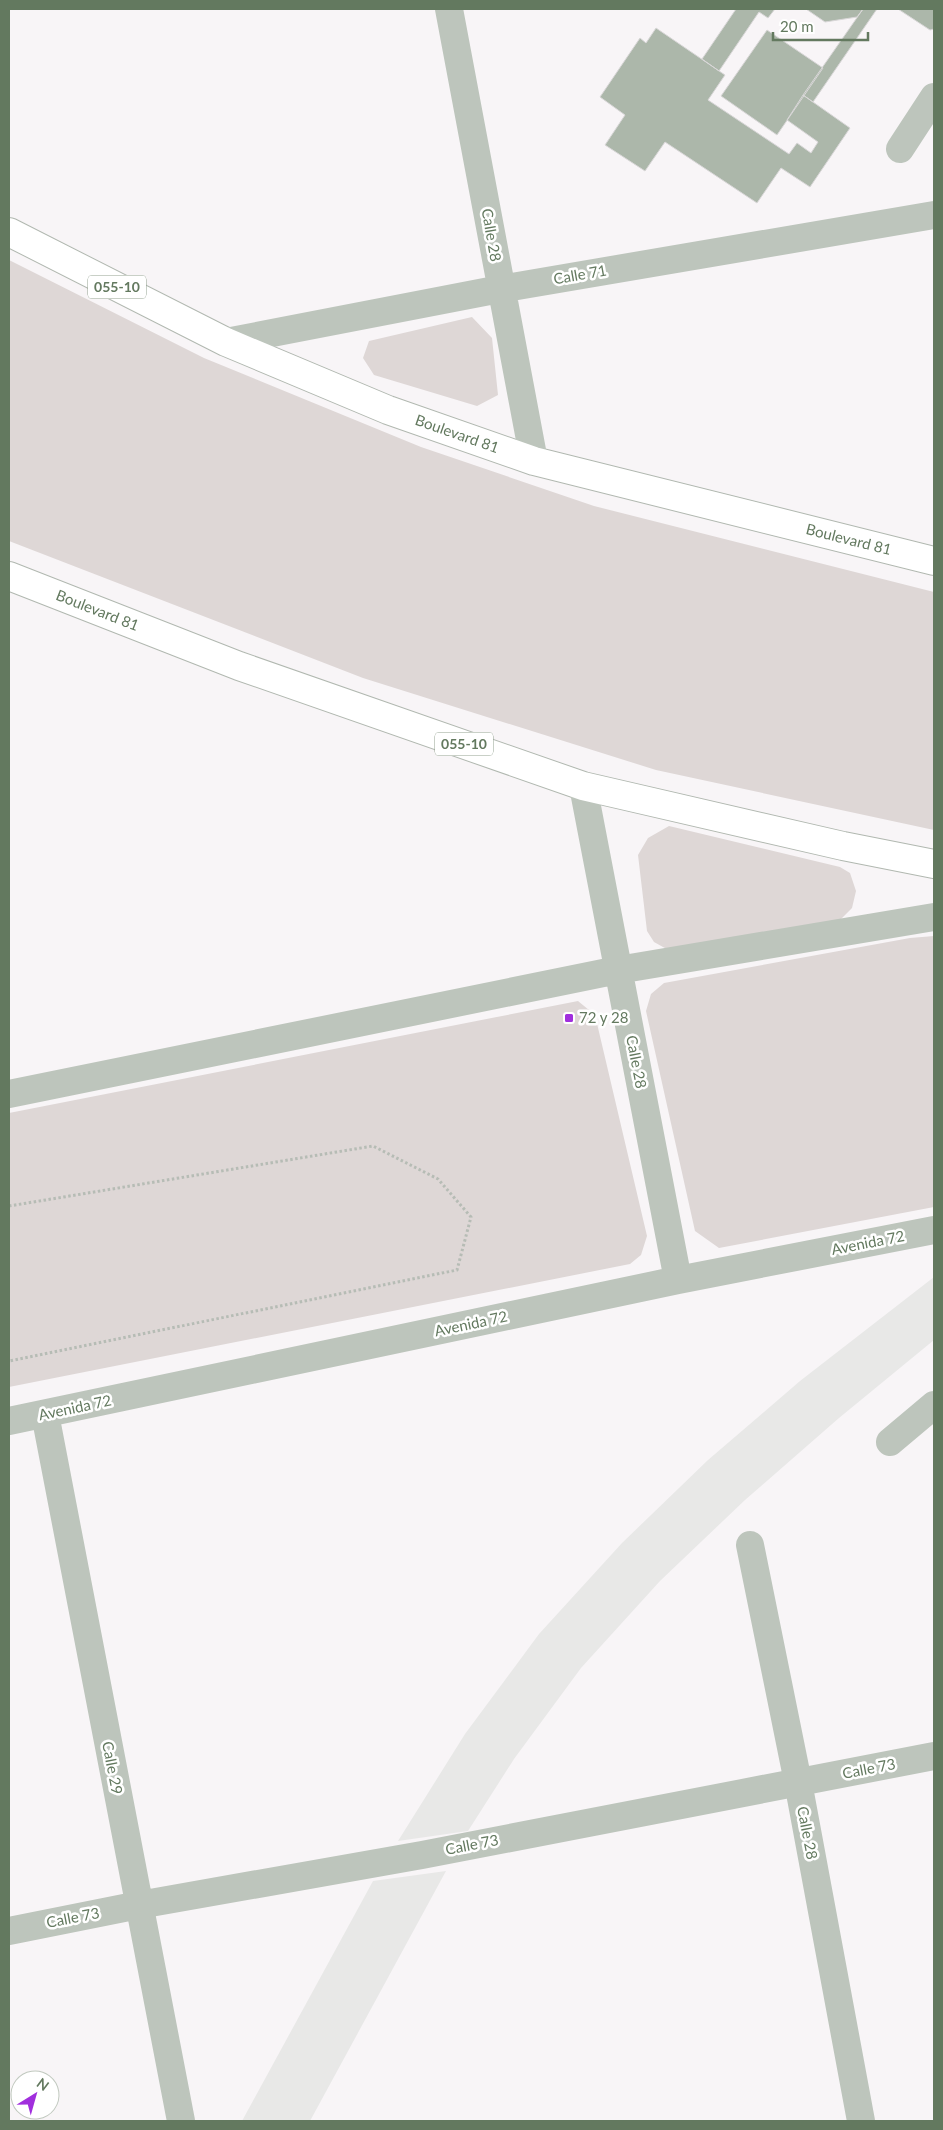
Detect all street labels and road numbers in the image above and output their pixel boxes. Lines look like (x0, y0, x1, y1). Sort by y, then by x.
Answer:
street label: Calle 28 (478, 207, 506, 263)
street label: Calle 71 (552, 260, 608, 288)
road number: 055-10 (88, 276, 146, 298)
street label: Boulevard 81 (413, 410, 502, 456)
street label: Boulevard 81 (804, 519, 894, 558)
street label: Boulevard 81 (54, 585, 142, 634)
road number: 055-10 (435, 732, 493, 756)
street label: Calle 28 (623, 1034, 651, 1090)
street label: Avenida 72 (830, 1226, 906, 1258)
street label: Avenida 72 (433, 1307, 509, 1340)
street label: Avenida 72 (37, 1391, 113, 1424)
street label: Calle 29 (99, 1740, 127, 1796)
street label: Calle 73 (841, 1754, 897, 1782)
street label: Calle 28 (794, 1805, 822, 1861)
street label: Calle 73 (444, 1830, 500, 1858)
street label: Calle 73 (45, 1903, 101, 1931)

